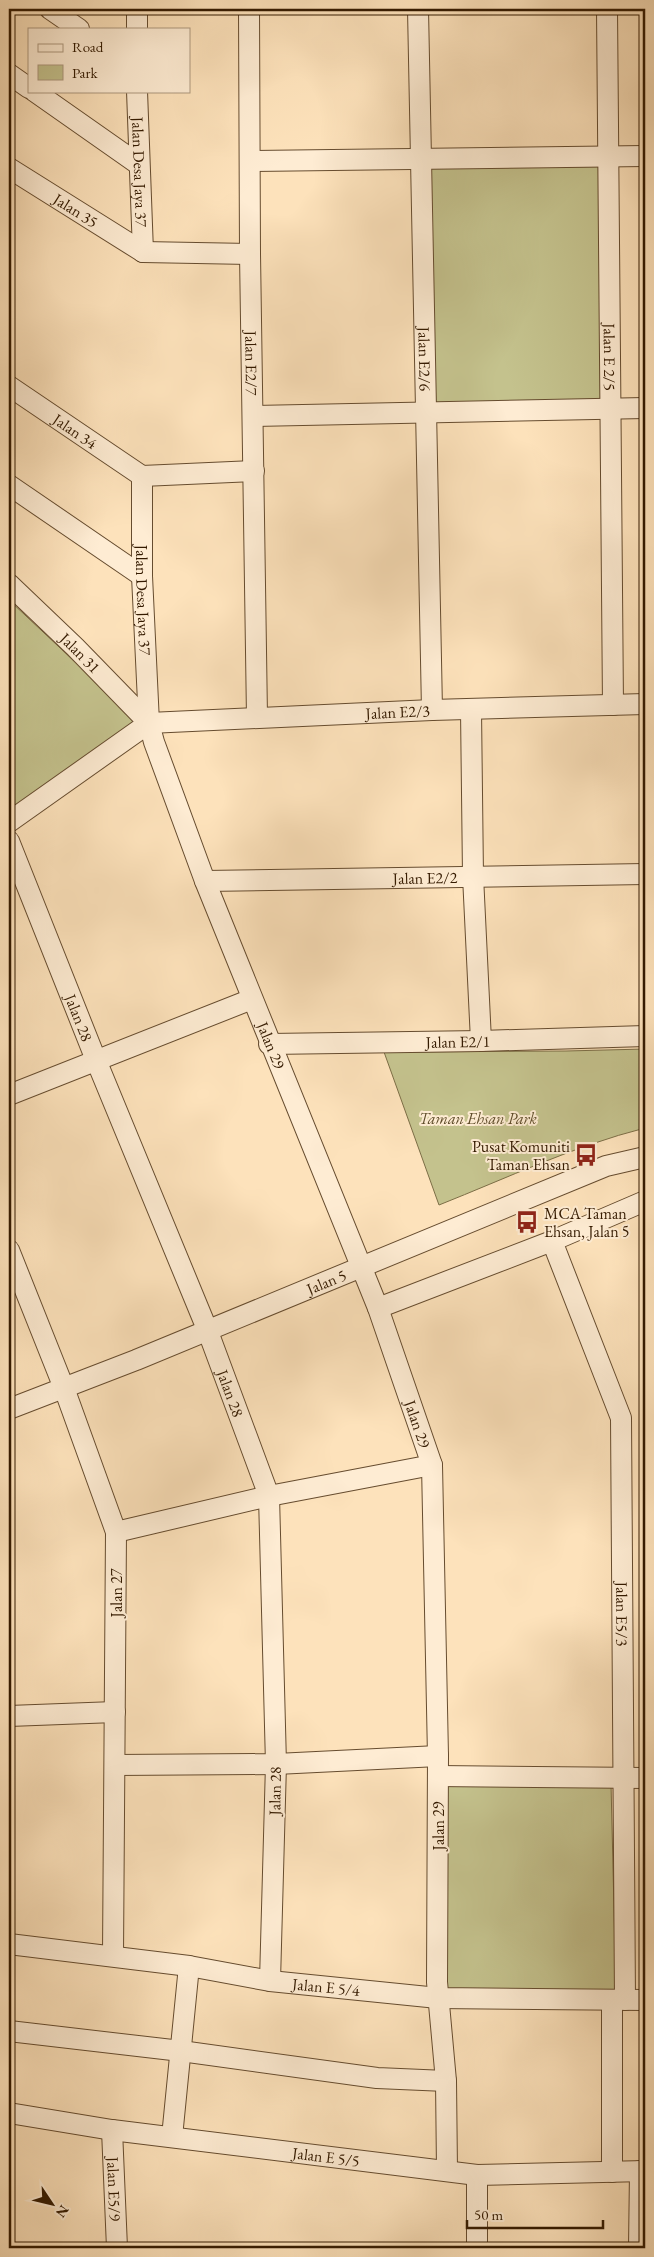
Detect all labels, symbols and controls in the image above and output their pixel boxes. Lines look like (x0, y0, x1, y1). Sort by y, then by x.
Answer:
legend (28, 28, 190, 92)
text: Road (72, 37, 104, 56)
text: Park (72, 63, 99, 82)
street label: Jalan Desa Jaya 37 (127, 114, 153, 228)
street label: Jalan 35 (48, 187, 102, 232)
street label: Jalan E 2/5 (599, 321, 621, 391)
street label: Jalan E2/6 (414, 324, 436, 392)
street label: Jalan E2/7 (241, 329, 263, 396)
street label: Jalan 34 (47, 407, 102, 453)
street label: Jalan Desa Jaya 37 (131, 543, 156, 656)
street label: Jalan 31 (54, 626, 105, 677)
street label: Jalan E2/3 (363, 700, 431, 724)
street label: Jalan E2/2 (391, 866, 458, 889)
street label: Jalan 28 (60, 989, 98, 1045)
street label: Jalan 29 (252, 1017, 291, 1072)
street label: Jalan E2/1 (424, 1030, 491, 1052)
park label: Taman Ehsan Park (419, 1108, 538, 1129)
place label: Pusat Komuniti Taman Ehsan (472, 1136, 571, 1175)
bus stop icon: Pusat Komuniti Taman Ehsan (573, 1142, 599, 1168)
place label: MCA Taman Ehsan, Jalan 5 (544, 1203, 630, 1242)
bus stop icon: MCA Taman Ehsan, Jalan 5 (514, 1209, 540, 1235)
street label: Jalan 5 (301, 1264, 349, 1300)
street label: Jalan 28 (212, 1365, 249, 1420)
street label: Jalan 29 (399, 1395, 436, 1451)
street label: Jalan 27 (106, 1568, 127, 1620)
street label: Jalan E5/3 (612, 1580, 633, 1647)
street label: Jalan 28 (264, 1766, 286, 1818)
street label: Jalan 29 (428, 1801, 449, 1853)
street label: Jalan E 5/4 (289, 1973, 361, 2001)
street label: Jalan E 5/5 (289, 2142, 361, 2171)
street label: Jalan E5/9 (103, 2154, 126, 2222)
north arrow (28, 2180, 78, 2230)
scale bar (467, 2197, 603, 2229)
text: N (52, 2202, 73, 2222)
text: 50 m (474, 2205, 503, 2224)

